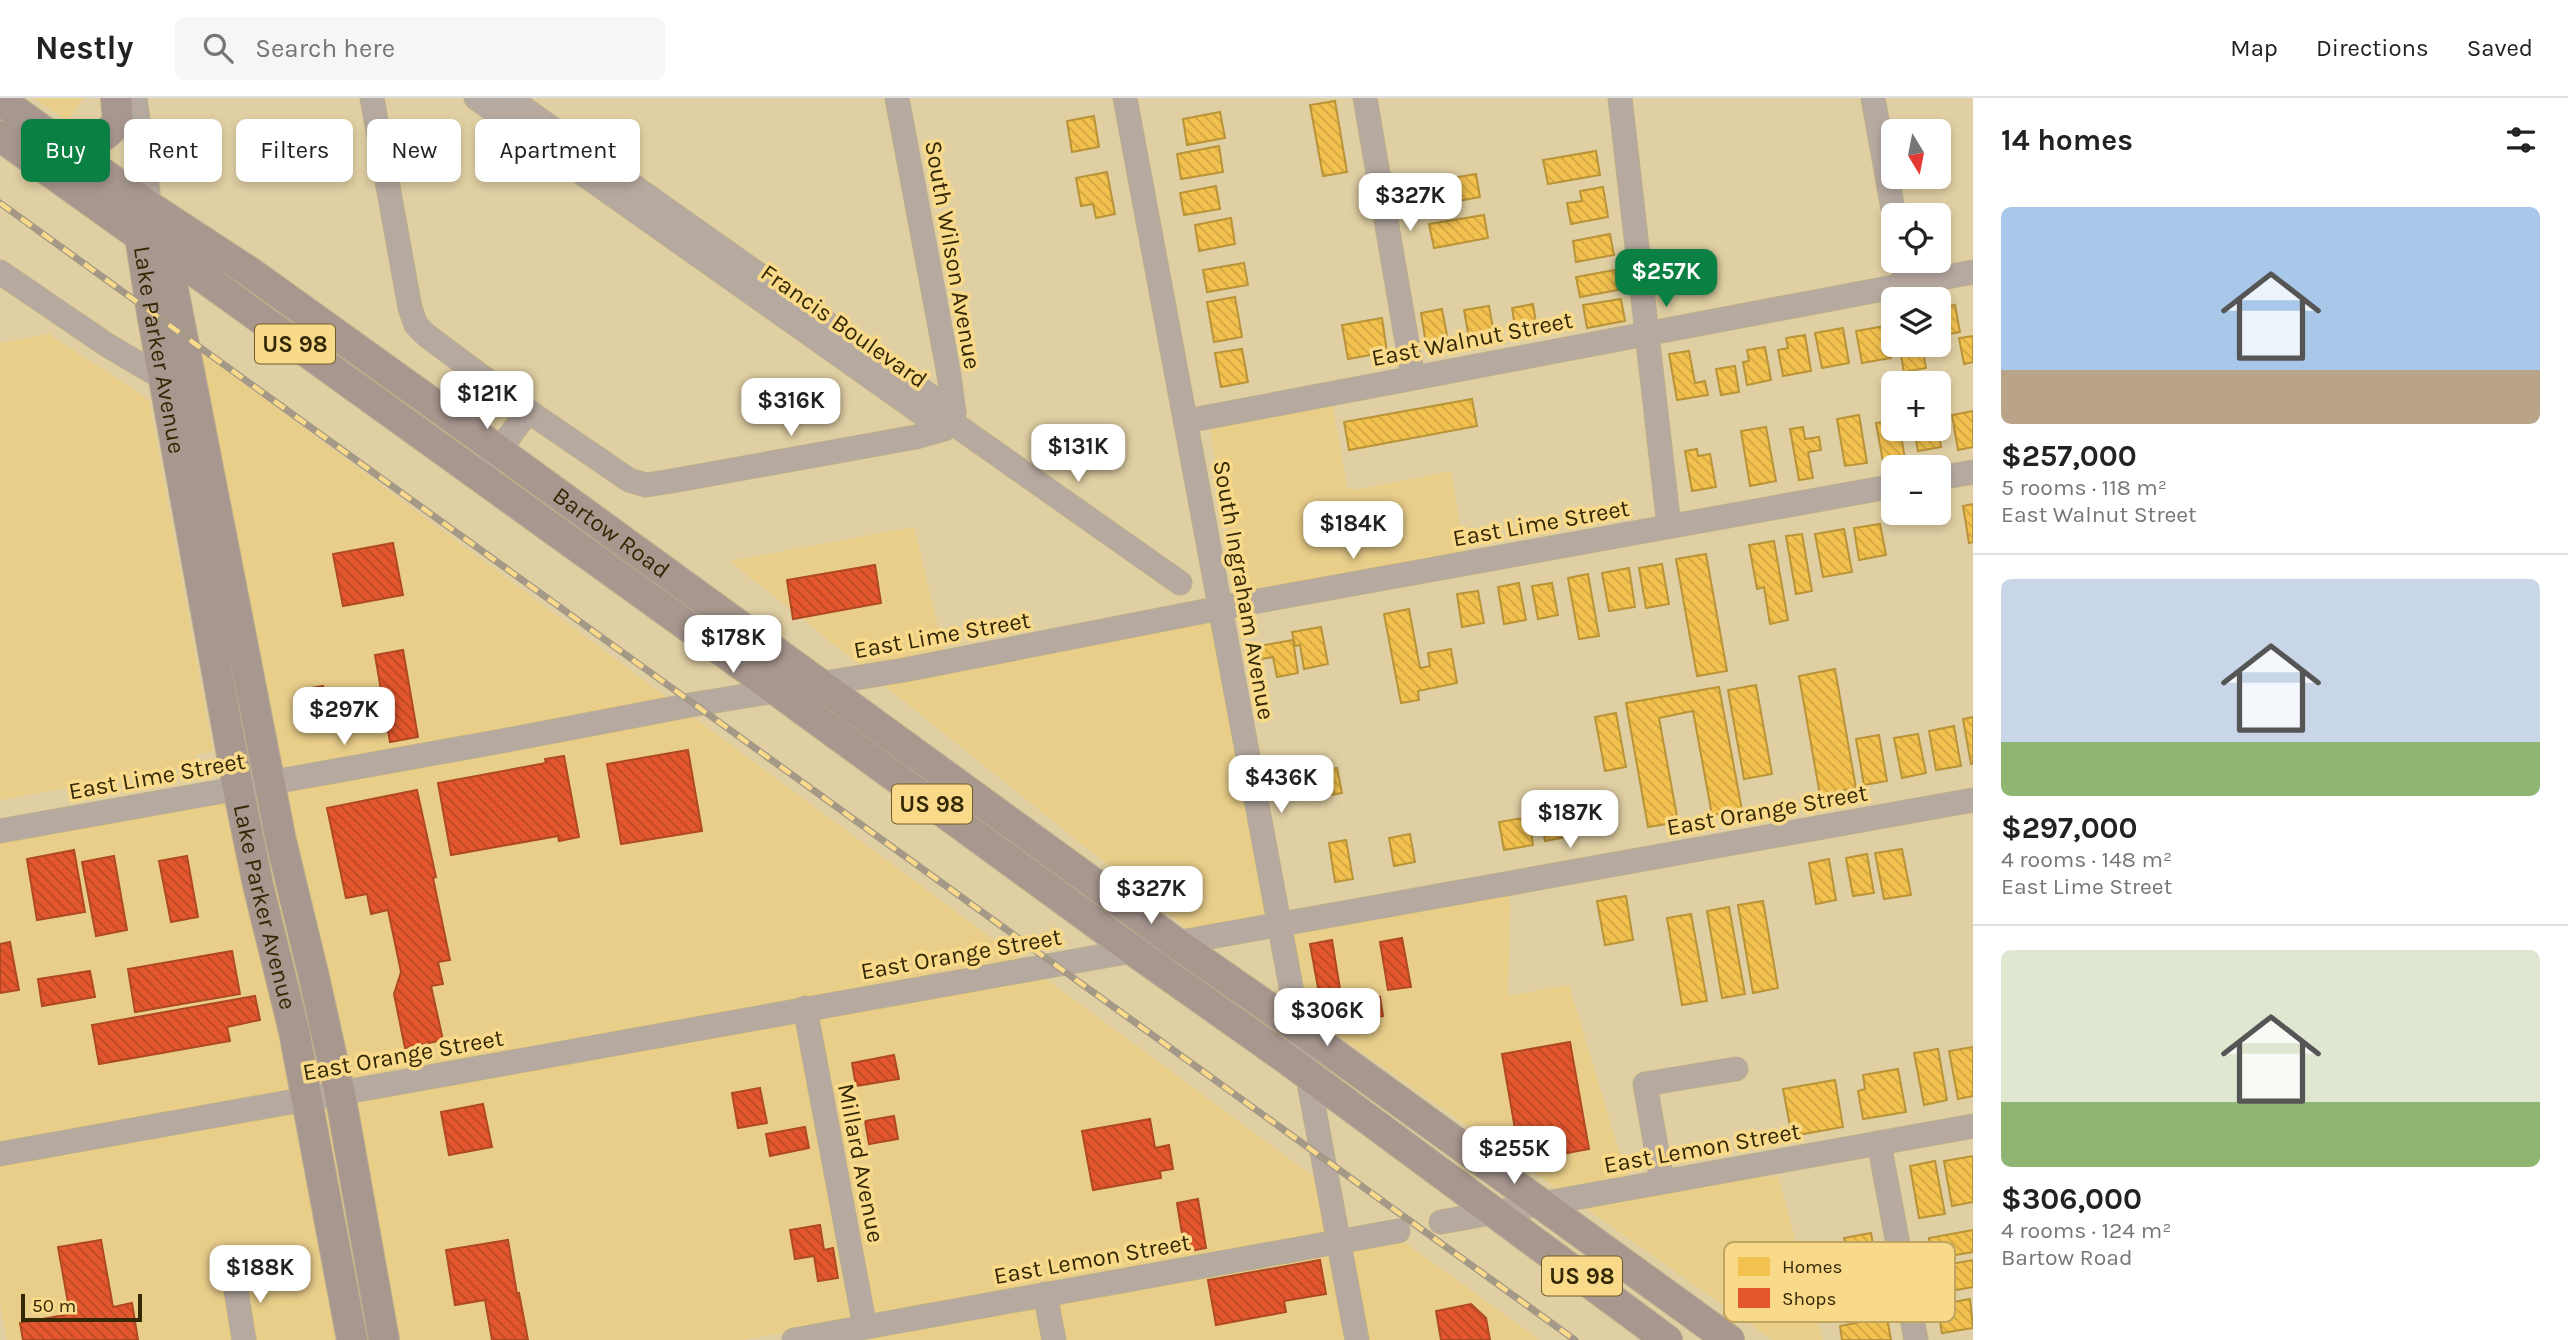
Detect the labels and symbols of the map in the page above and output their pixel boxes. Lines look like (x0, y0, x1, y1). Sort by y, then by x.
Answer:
north arrow (1881, 119, 1951, 189)
street label: South Wilson Avenue (919, 139, 987, 371)
pin: $327K (1361, 174, 1459, 233)
street label: Lake Parker Avenue (128, 244, 191, 456)
pin: $257K (1617, 250, 1715, 309)
street label: Francis Boulevard (755, 258, 933, 394)
street label: East Walnut Street (1369, 306, 1575, 372)
road number: US 98 (255, 325, 335, 364)
pin: $121K (438, 372, 536, 431)
pin: $316K (742, 378, 840, 438)
pin: $131K (1029, 424, 1127, 484)
street label: South Ingraham Avenue (1207, 458, 1281, 722)
street label: Bartow Road (548, 481, 675, 584)
street label: East Lime Street (1451, 494, 1631, 552)
pin: $184K (1304, 502, 1402, 561)
street label: East Lime Street (852, 606, 1032, 664)
pin: $178K (684, 616, 782, 675)
pin: $297K (295, 688, 393, 747)
street label: East Lime Street (67, 747, 247, 805)
pin: $436K (1232, 756, 1330, 815)
street label: East Orange Street (1664, 779, 1870, 841)
road number: US 98 (892, 784, 972, 824)
pin: $187K (1521, 790, 1619, 850)
street label: Lake Parker Avenue (228, 801, 302, 1013)
pin: $327K (1102, 866, 1200, 926)
street label: East Orange Street (858, 923, 1064, 985)
pin: $306K (1278, 988, 1376, 1048)
street label: East Orange Street (300, 1024, 506, 1086)
street label: Millard Avenue (832, 1081, 890, 1245)
street label: East Lemon Street (1601, 1117, 1803, 1179)
pin: $255K (1465, 1126, 1563, 1186)
street label: East Lemon Street (991, 1228, 1193, 1290)
legend (1724, 1242, 1955, 1322)
pin: $188K (211, 1246, 309, 1305)
road number: US 98 (1542, 1256, 1622, 1296)
text: Homes (1782, 1256, 1843, 1278)
text: Shops (1782, 1288, 1836, 1310)
scale bar (21, 1291, 142, 1323)

